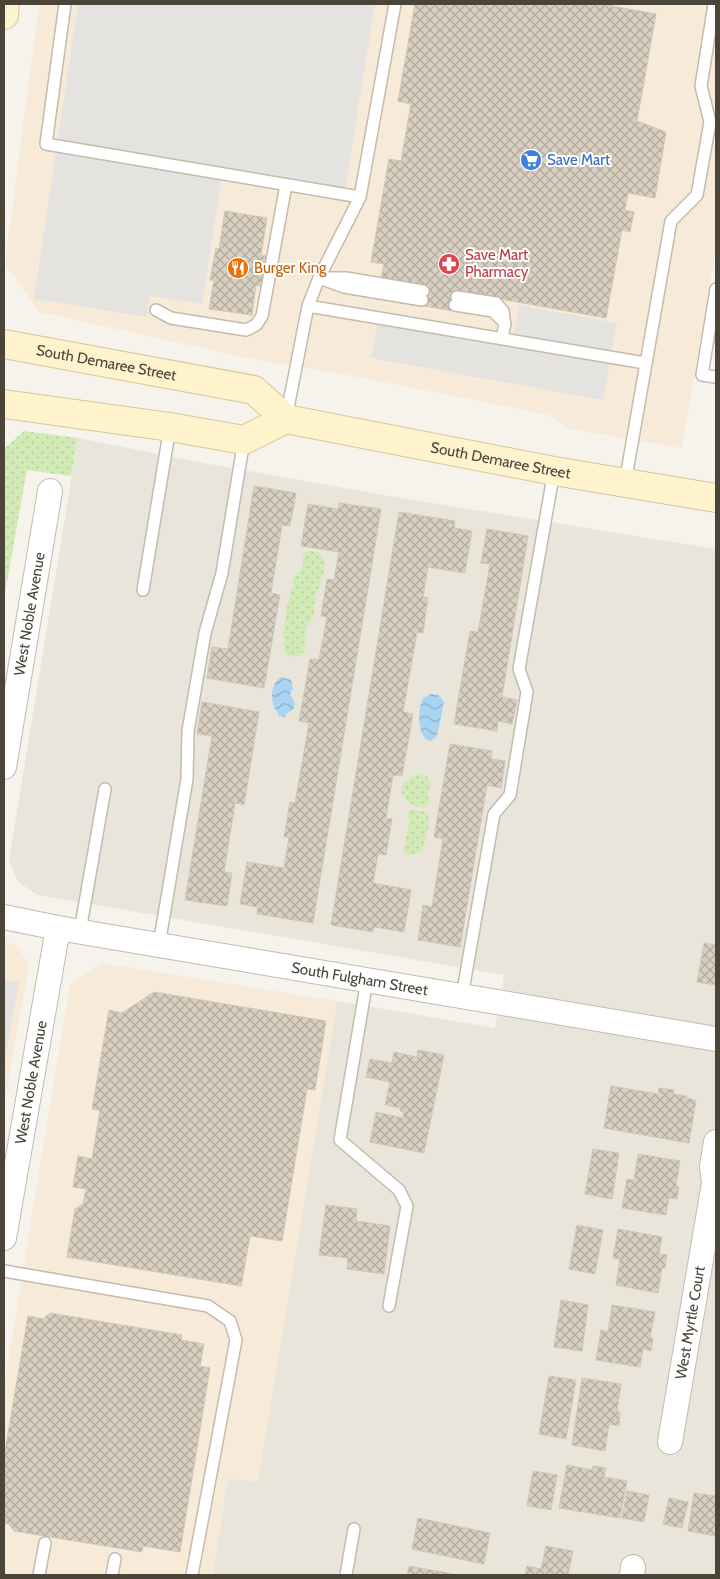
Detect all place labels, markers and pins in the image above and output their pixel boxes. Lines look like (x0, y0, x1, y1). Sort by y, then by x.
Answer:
supermarket icon: Save Mart (519, 148, 543, 172)
place label: Save Mart (547, 151, 610, 169)
place label: Save Mart Pharmacy (465, 246, 529, 281)
pharmacy icon: Save Mart Pharmacy (437, 252, 461, 276)
restaurant icon: Burger King (226, 256, 250, 280)
place label: Burger King (254, 259, 327, 277)

